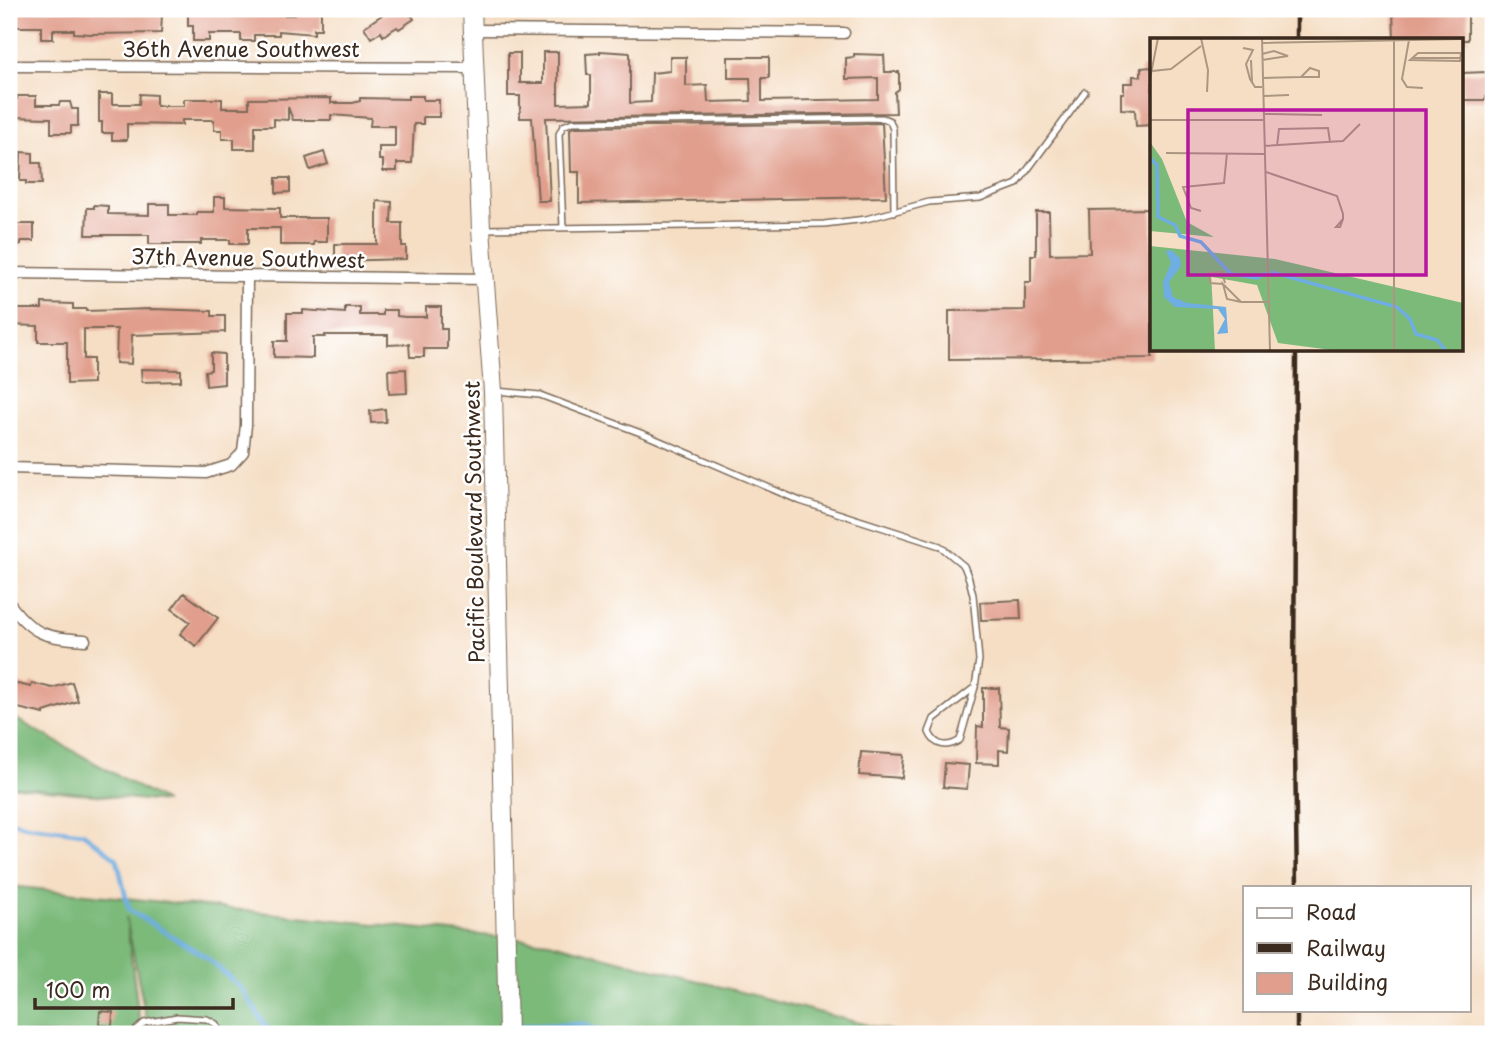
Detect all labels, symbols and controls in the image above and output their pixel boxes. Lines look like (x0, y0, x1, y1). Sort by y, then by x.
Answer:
street label: 36th Avenue Southwest (122, 32, 360, 64)
inset map (1150, 38, 1464, 352)
street label: 37th Avenue Southwest (131, 239, 365, 275)
street label: Pacific Boulevard Southwest (455, 381, 491, 663)
legend (1243, 886, 1470, 1012)
text: Road (1306, 895, 1357, 927)
text: Railway (1306, 931, 1386, 963)
text: Building (1306, 965, 1388, 997)
scale bar (35, 966, 233, 1010)
text: 100 m (46, 973, 110, 1005)

